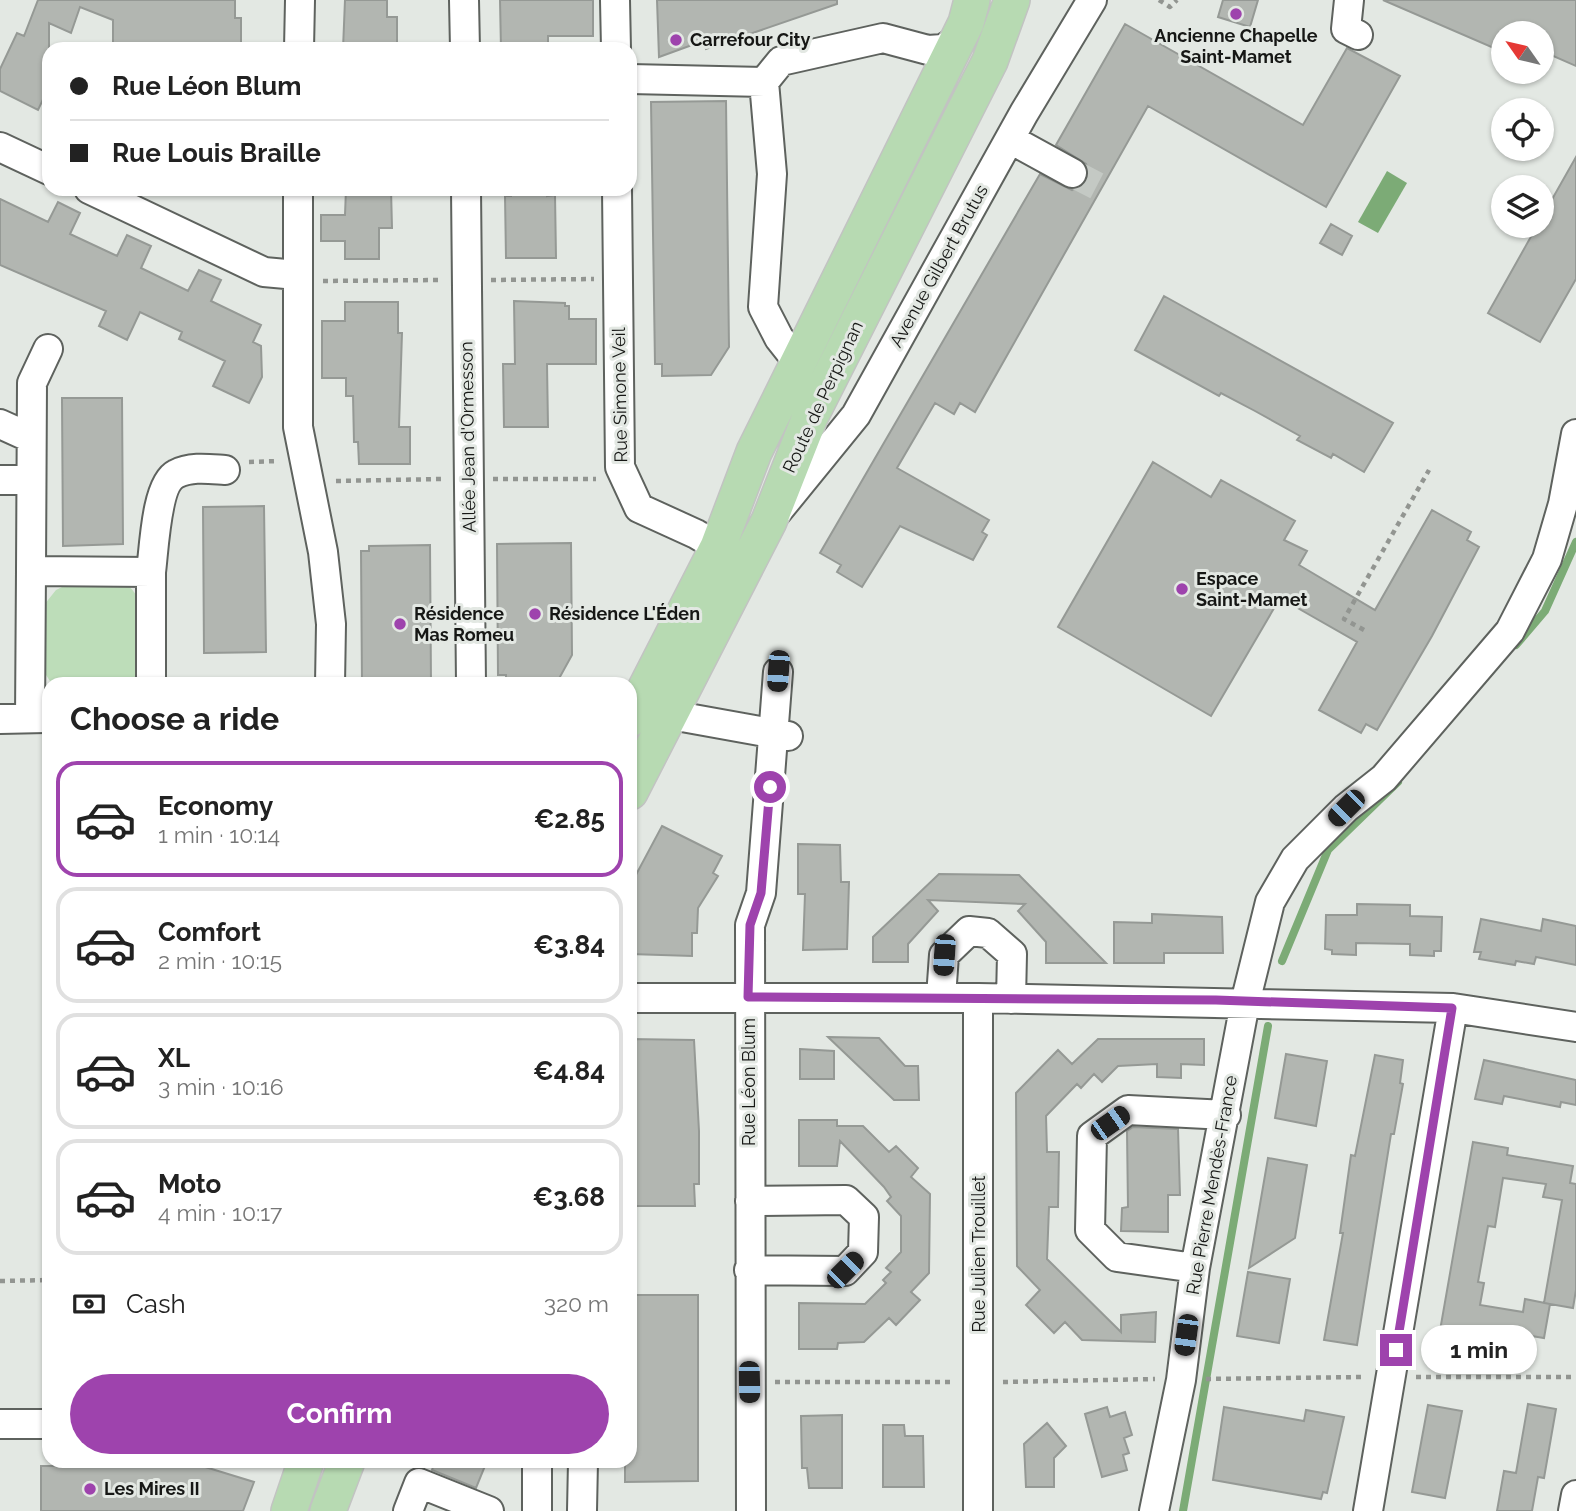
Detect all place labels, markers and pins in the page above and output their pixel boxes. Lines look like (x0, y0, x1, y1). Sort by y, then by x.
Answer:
marker: Ancienne Chapelle Saint-Mamet (1228, 6, 1244, 22)
place label: Ancienne Chapelle Saint-Mamet (1154, 25, 1318, 67)
place label: Carrefour City (690, 29, 810, 50)
marker: Carrefour City (668, 32, 684, 48)
place label: Espace Saint-Mamet (1196, 568, 1307, 610)
marker: Espace Saint-Mamet (1174, 581, 1190, 597)
place label: Résidence Mas Romeu (414, 603, 514, 645)
place label: Résidence L'Éden (549, 603, 700, 624)
marker: Résidence L'Éden (527, 606, 543, 622)
marker: Résidence Mas Romeu (392, 616, 408, 632)
place label: Les Mires II (104, 1478, 200, 1499)
marker: Les Mires II (82, 1481, 98, 1497)

